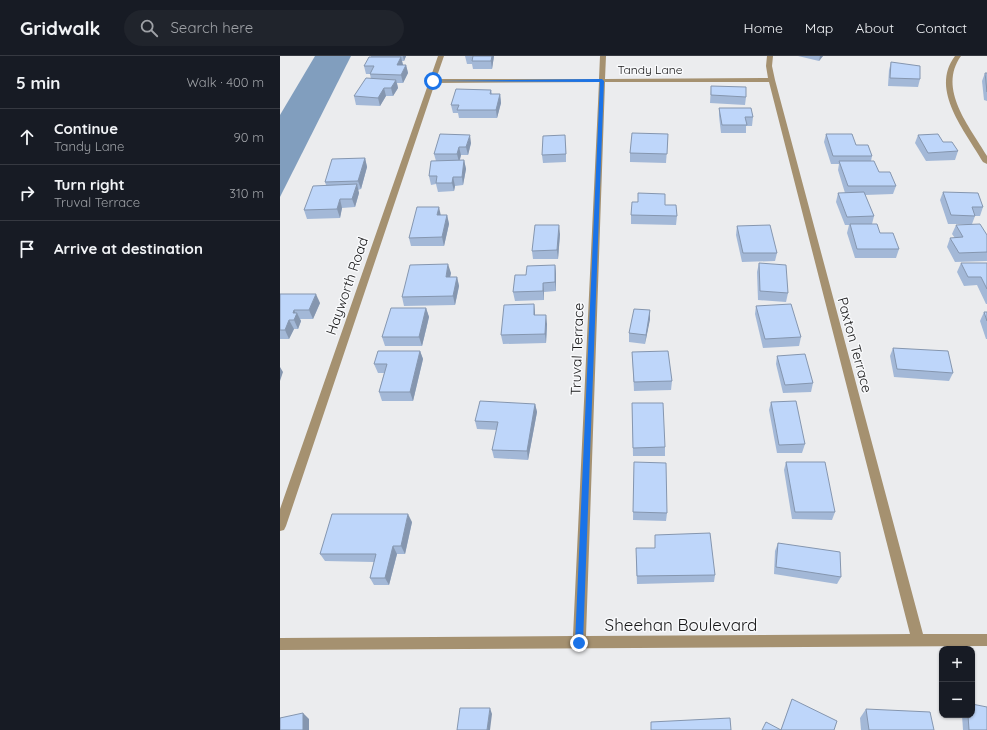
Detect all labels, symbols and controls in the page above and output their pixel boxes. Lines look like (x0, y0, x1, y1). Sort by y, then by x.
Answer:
search box (124, 10, 404, 46)
text: Gridwalk (20, 16, 100, 40)
icon: search (138, 17, 160, 39)
text: Search here (170, 18, 253, 37)
text: Home (744, 19, 783, 37)
text: Map (805, 19, 833, 37)
text: About (855, 19, 894, 37)
text: Contact (916, 19, 967, 37)
street label: Tandy Lane (618, 62, 683, 77)
text: 5 min (16, 72, 60, 93)
route start (424, 72, 442, 90)
text: Walk · 400 m (186, 74, 264, 90)
text: Continue (54, 119, 118, 138)
icon: ahead (16, 126, 38, 148)
text: 90 m (234, 129, 264, 145)
text: Tandy Lane (54, 138, 124, 154)
text: Turn right (54, 175, 125, 194)
icon: right (16, 182, 38, 204)
text: 310 m (229, 185, 264, 201)
text: Truval Terrace (54, 194, 140, 210)
street label: Hayworth Road (322, 235, 372, 337)
icon: arrive (16, 238, 38, 260)
text: Arrive at destination (54, 239, 203, 258)
street label: Paxton Terrace (834, 295, 876, 395)
street label: Truval Terrace (566, 302, 588, 396)
street label: Sheehan Boulevard (605, 614, 757, 635)
route end (570, 634, 588, 652)
map controls (939, 646, 975, 718)
button: + (939, 646, 975, 682)
button: − (939, 682, 975, 718)

